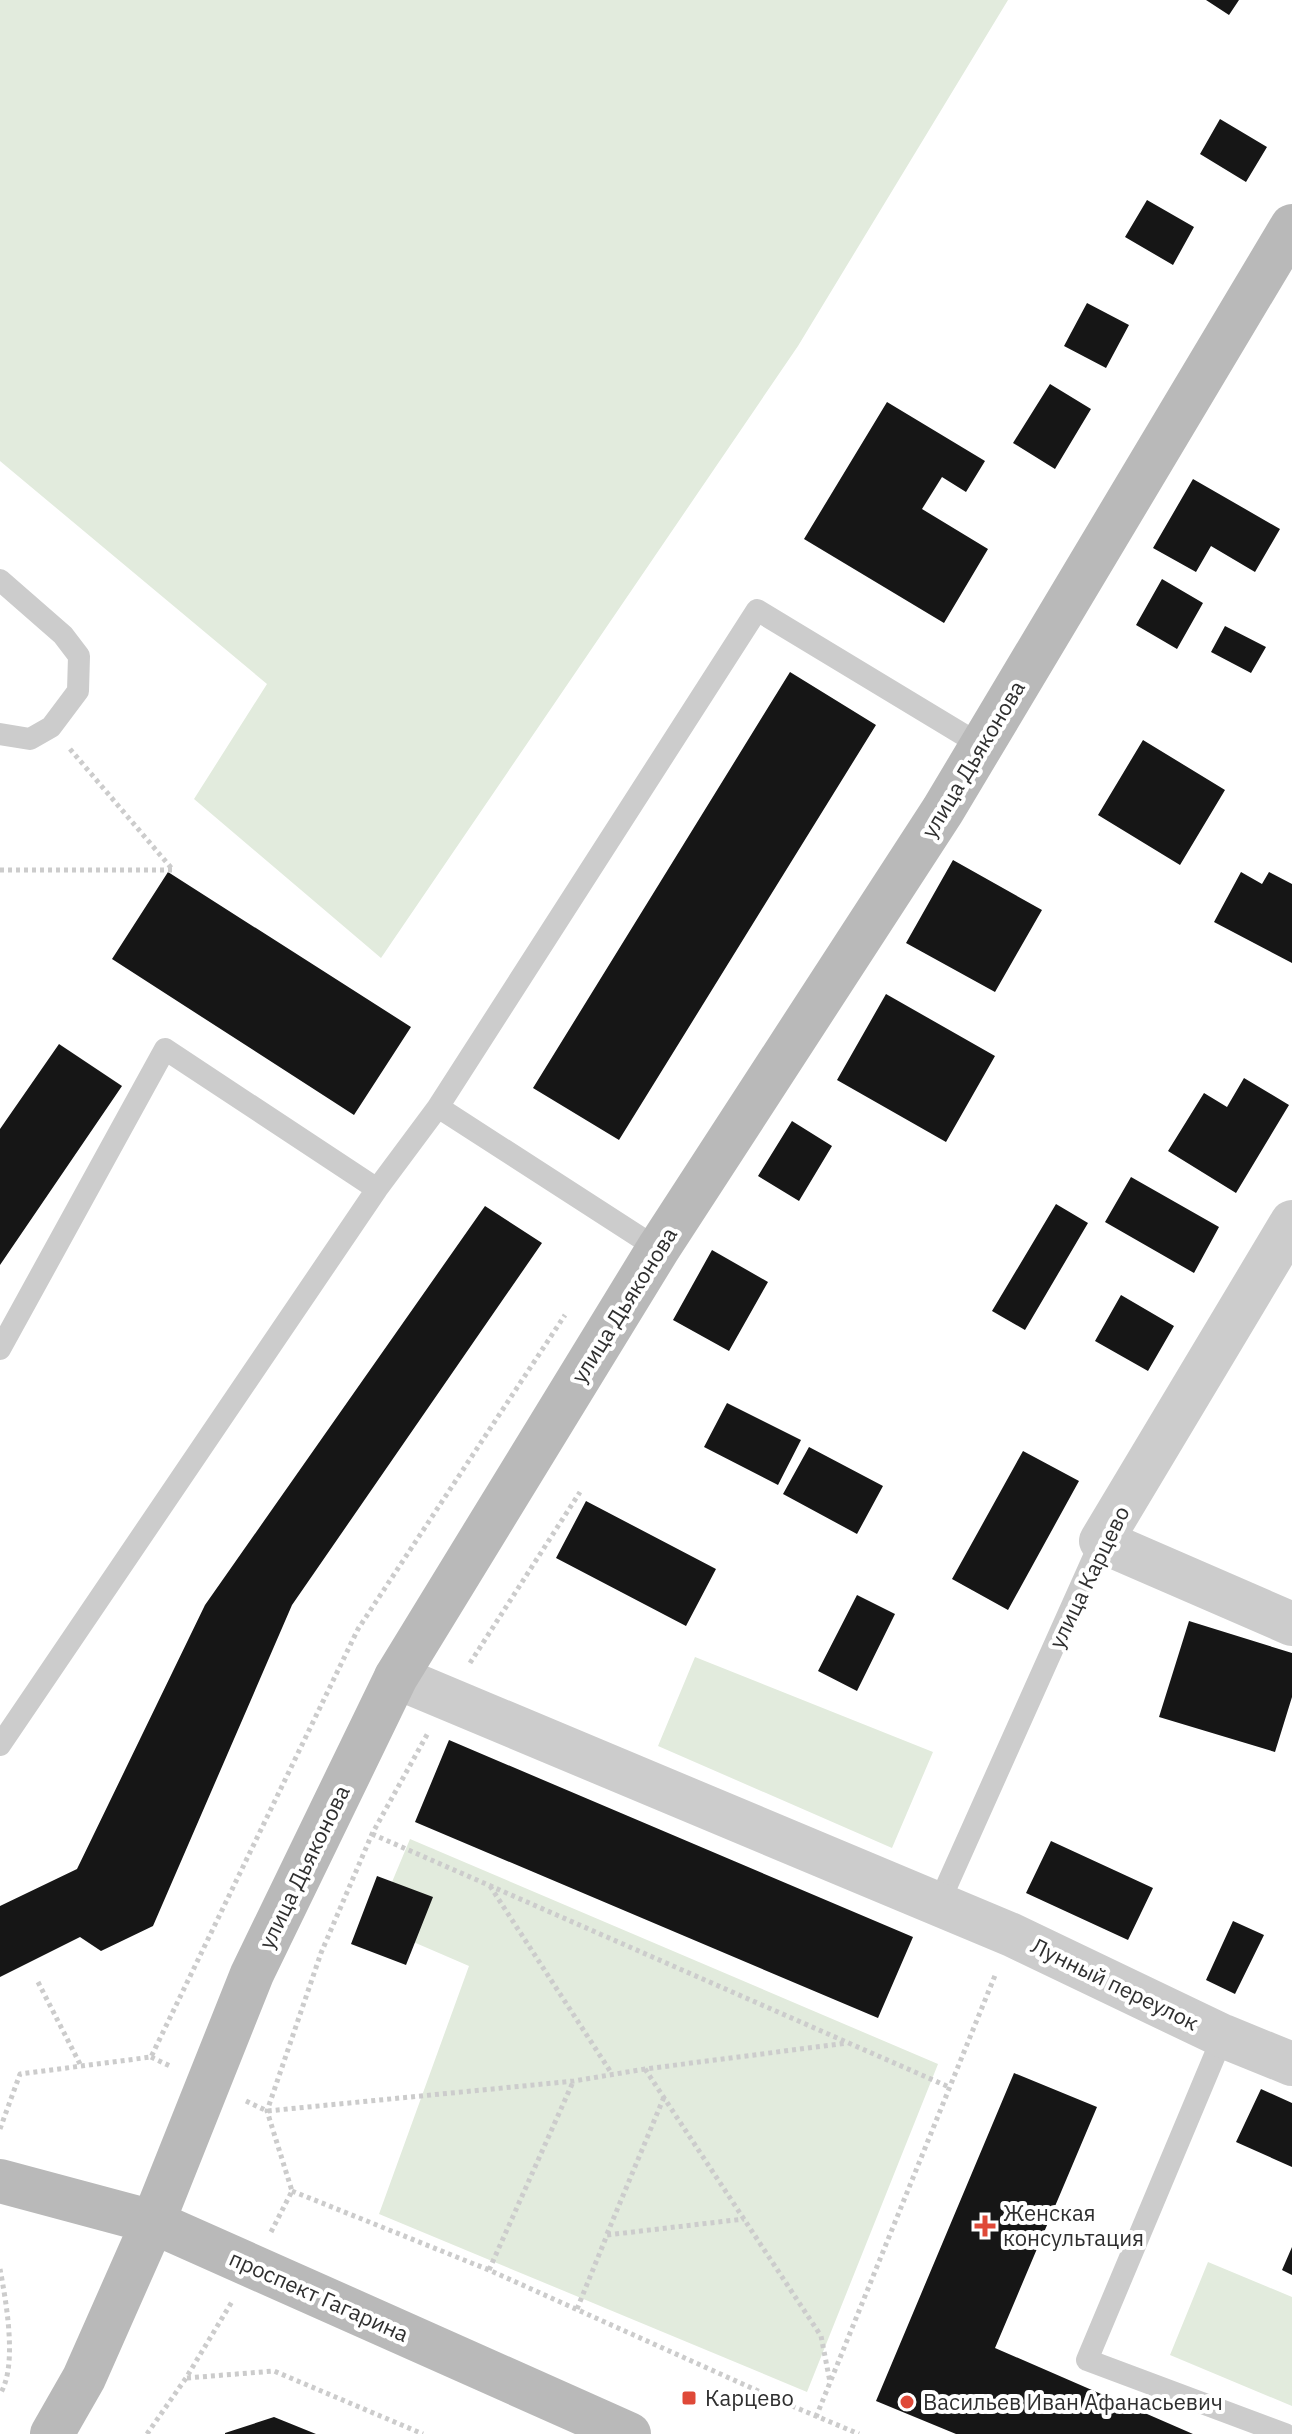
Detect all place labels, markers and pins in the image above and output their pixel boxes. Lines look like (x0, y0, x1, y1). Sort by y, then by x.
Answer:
place label: Женская консультация (1003, 2198, 1144, 2252)
marker: Женская консультация (974, 2215, 996, 2237)
place label: Карцево (705, 2383, 794, 2412)
place label: Васильев Иван Афанасьевич (923, 2387, 1223, 2416)
marker: Карцево (680, 2389, 698, 2407)
marker: Васильев Иван Афанасьевич (898, 2393, 916, 2411)

